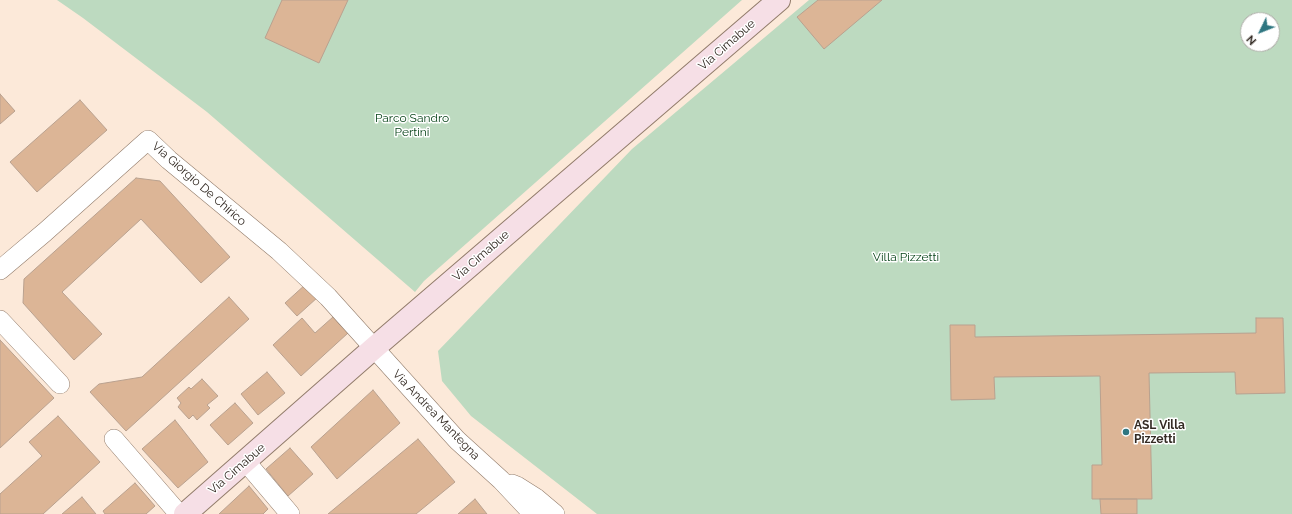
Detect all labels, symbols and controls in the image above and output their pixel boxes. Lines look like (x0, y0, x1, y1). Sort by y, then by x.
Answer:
north arrow (1240, 12, 1280, 52)
street label: Via Cimabue (696, 16, 758, 74)
text: N (1244, 32, 1259, 47)
park label: Parco Sandro Pertini (375, 111, 449, 139)
street label: Via Giorgio De Chirico (149, 139, 249, 229)
street label: Via Cimabue (450, 227, 512, 285)
park label: Villa Pizzetti (873, 250, 939, 264)
street label: Via Andrea Mantegna (389, 367, 483, 463)
place label: ASL Villa Pizzetti (1134, 418, 1185, 446)
marker: ASL Villa Pizzetti (1121, 427, 1131, 437)
street label: Via Cimabue (206, 440, 268, 498)

